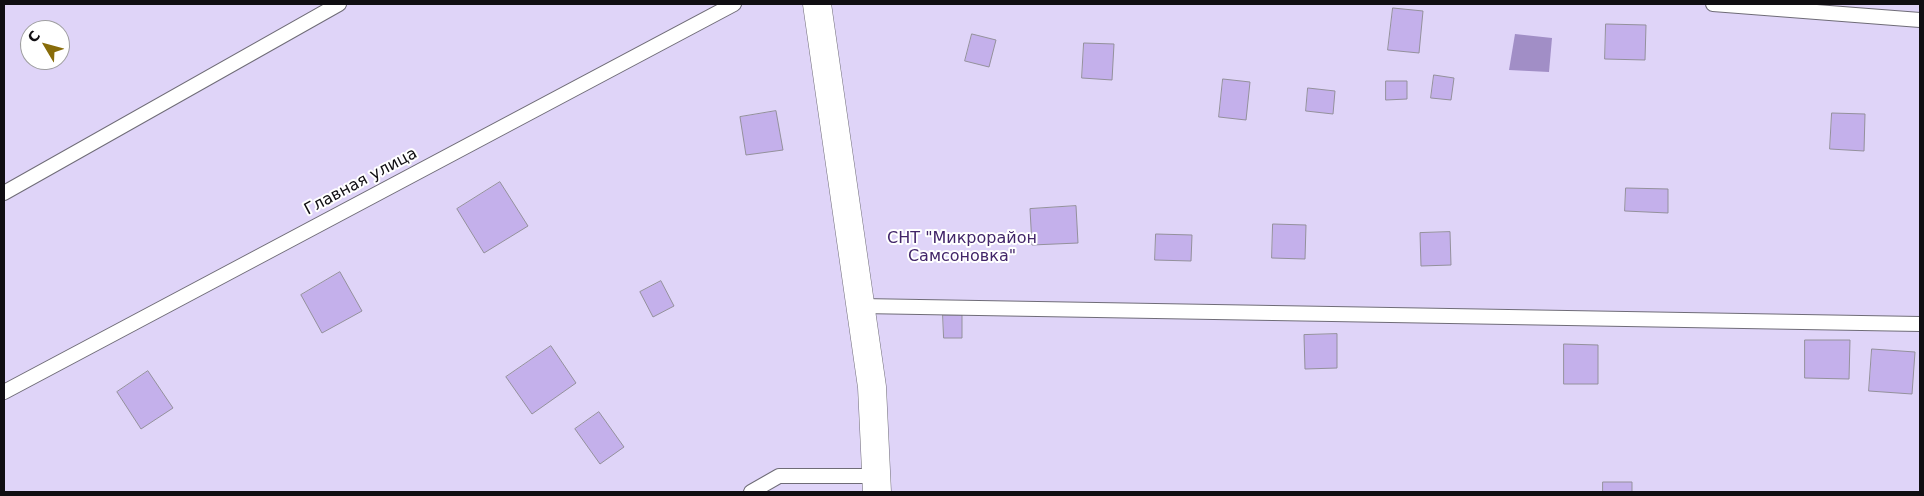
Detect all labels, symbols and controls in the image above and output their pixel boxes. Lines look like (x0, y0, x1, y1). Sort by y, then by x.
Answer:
north arrow (20, 20, 70, 70)
text: С (24, 28, 43, 45)
street label: Главная улица (301, 144, 421, 220)
park label: СНТ "Микрорайон Самсоновка" (887, 229, 1037, 267)

